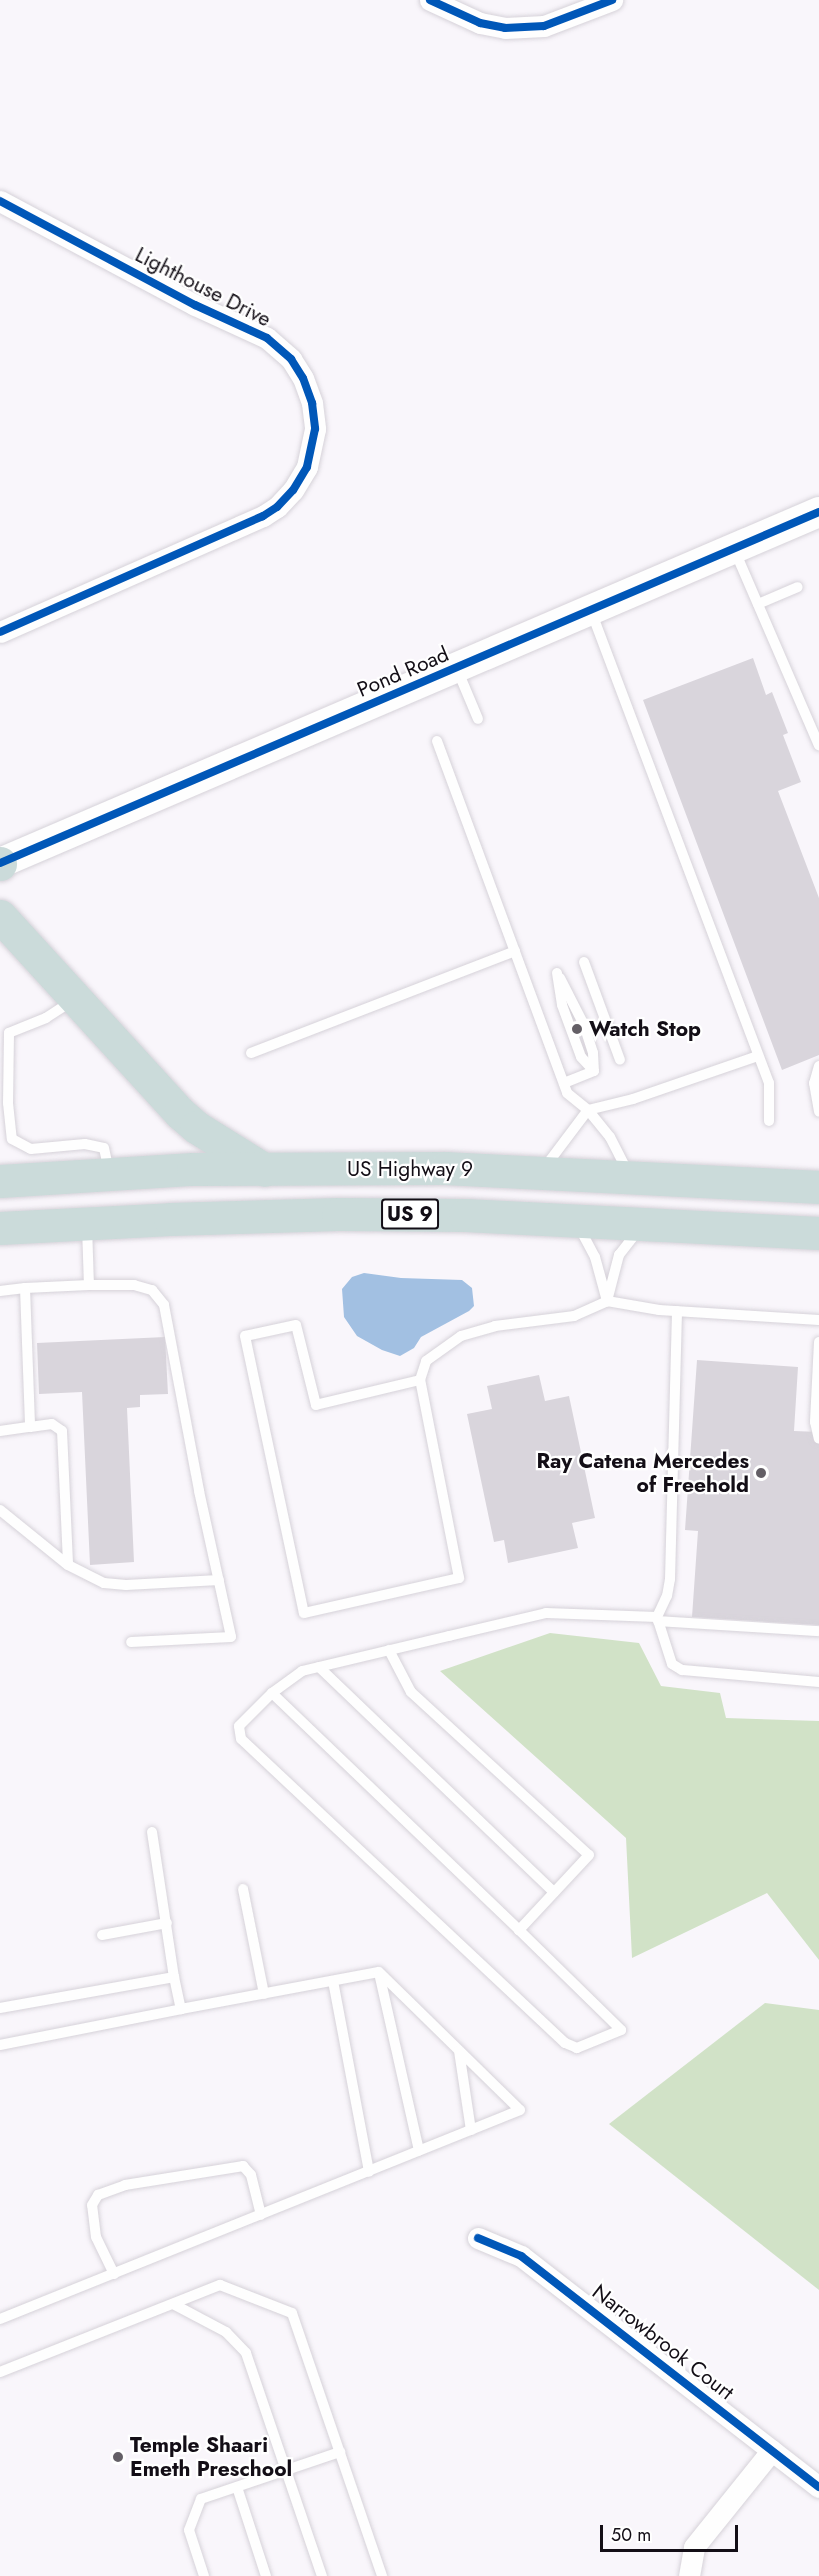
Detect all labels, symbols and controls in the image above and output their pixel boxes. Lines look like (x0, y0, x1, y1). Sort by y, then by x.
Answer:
street label: Lighthouse Drive (131, 242, 275, 332)
street label: Pond Road (353, 641, 453, 703)
place label: Watch Stop (589, 1016, 701, 1042)
marker: Watch Stop (570, 1022, 584, 1036)
street label: US Highway 9 (347, 1156, 473, 1182)
road number: US 9 (380, 1197, 440, 1231)
place label: Ray Catena Mercedes of Freehold (536, 1448, 749, 1498)
marker: Ray Catena Mercedes of Freehold (754, 1466, 768, 1480)
street label: Narrowbrook Court (587, 2279, 739, 2405)
place label: Temple Shaari Emeth Preschool (130, 2432, 292, 2482)
marker: Temple Shaari Emeth Preschool (111, 2450, 125, 2464)
scale bar (603, 2513, 741, 2551)
text: 50 m (611, 2522, 651, 2548)

